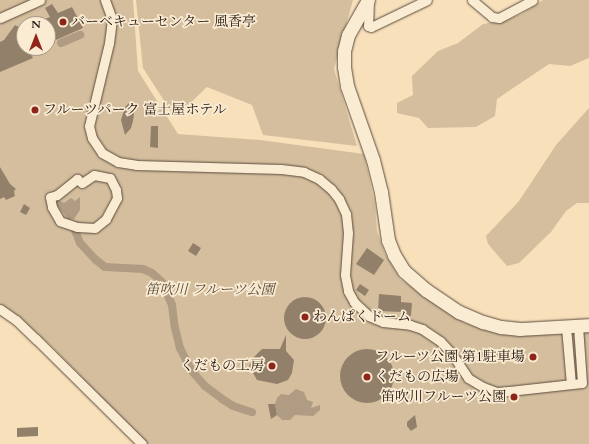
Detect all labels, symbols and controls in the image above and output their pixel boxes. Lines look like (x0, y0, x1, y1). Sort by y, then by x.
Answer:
place label: バーベキューセンター 風香亭 (71, 14, 257, 30)
north arrow (16, 16, 56, 56)
text: N (31, 17, 41, 32)
marker: バーベキューセンター 風香亭 (58, 17, 68, 27)
place label: フルーツパーク 富士屋ホテル (43, 102, 229, 118)
marker: フルーツパーク 富士屋ホテル (30, 105, 40, 115)
park label: 笛吹川 フルーツ公園 (145, 282, 275, 298)
place label: わんぱくドーム (313, 309, 411, 325)
marker: わんぱくドーム (300, 312, 310, 322)
place label: フルーツ公園 第1駐車場 (374, 349, 525, 365)
marker: フルーツ公園 第1駐車場 (528, 352, 538, 362)
place label: くだもの工房 (180, 358, 264, 374)
marker: くだもの工房 (267, 361, 277, 371)
place label: くだもの広場 (375, 369, 459, 385)
marker: くだもの広場 (362, 372, 372, 382)
place label: 笛吹川フルーツ公園 (380, 389, 506, 405)
marker: 笛吹川フルーツ公園 (509, 392, 519, 402)

